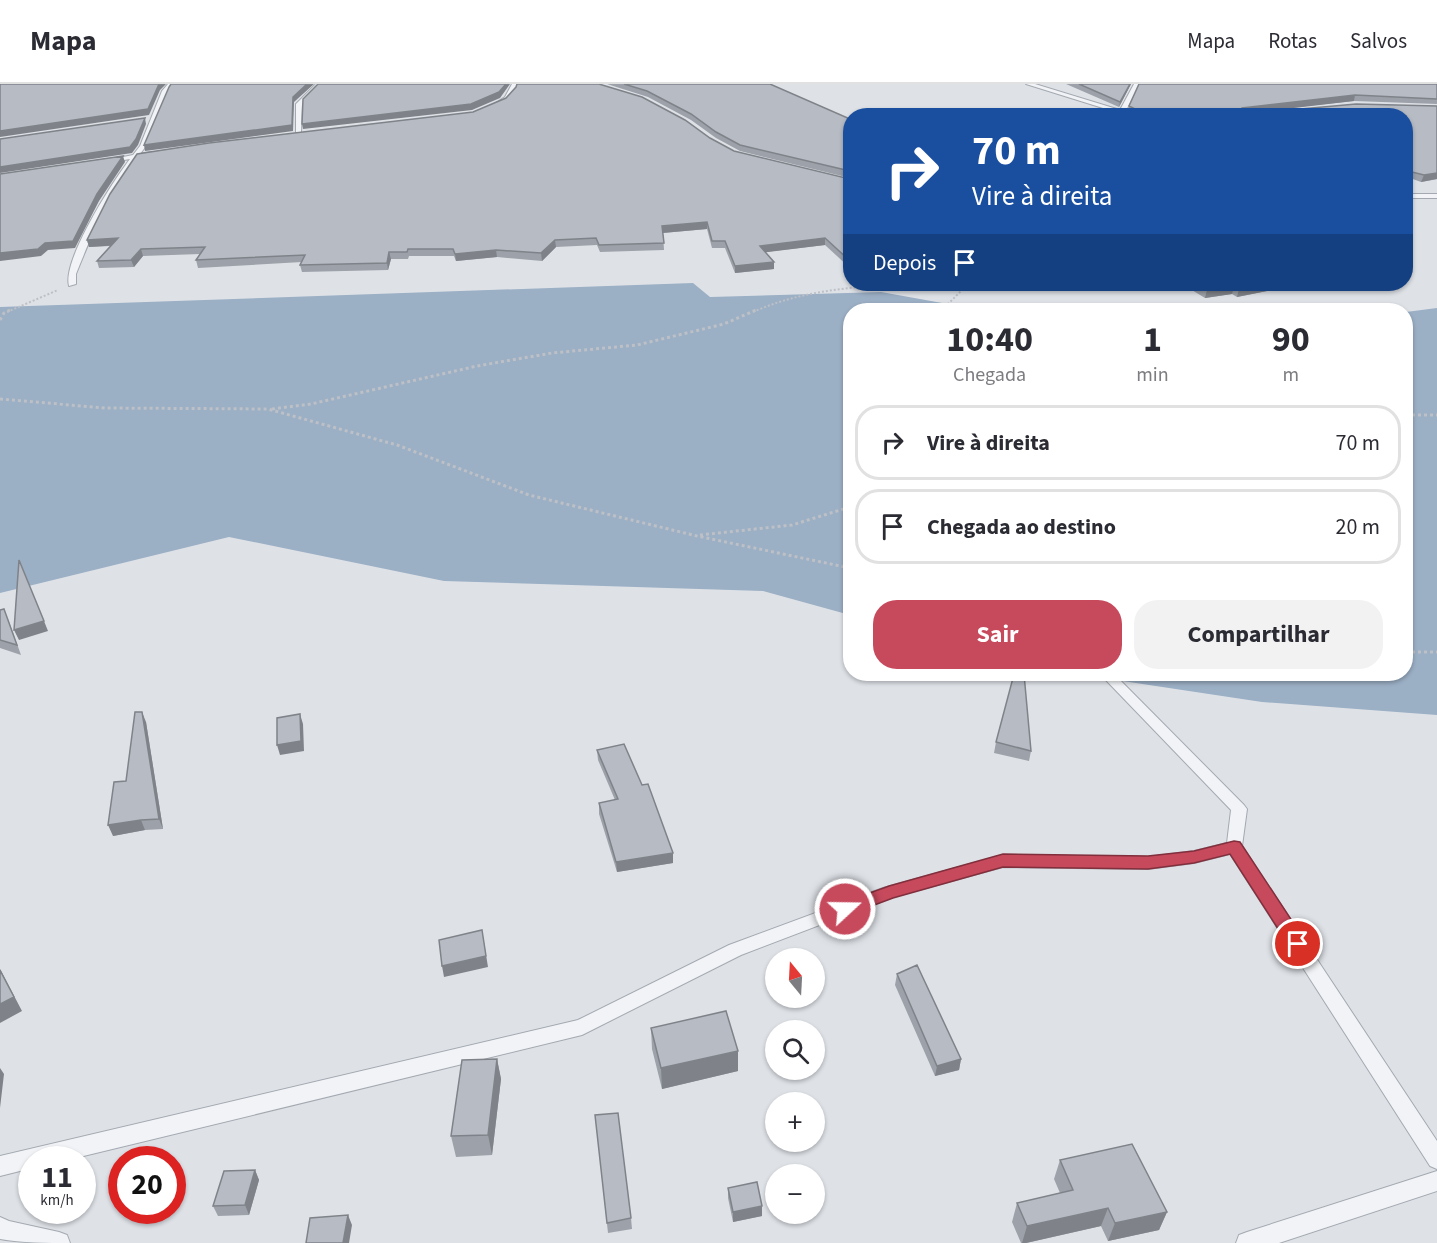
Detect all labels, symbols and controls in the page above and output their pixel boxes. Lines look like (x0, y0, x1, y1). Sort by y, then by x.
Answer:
text: Mapa (30, 21, 97, 61)
text: Mapa (1187, 26, 1235, 56)
text: Rotas (1268, 26, 1317, 56)
text: Salvos (1350, 26, 1407, 56)
text: 70 m (972, 121, 1061, 181)
icon: right (873, 132, 951, 210)
text: Vire à direita (972, 177, 1112, 216)
icon: arrive (948, 246, 981, 279)
text: Depois (873, 247, 936, 279)
text: 10:40 (946, 314, 1033, 365)
text: 1 (1143, 314, 1162, 365)
text: 90 (1272, 314, 1310, 365)
text: Chegada (953, 361, 1026, 389)
text: min (1136, 361, 1169, 389)
text: m (1282, 361, 1299, 389)
icon: right (876, 426, 909, 459)
text: Vire à direita (927, 427, 1050, 459)
text: 70 m (1335, 427, 1380, 459)
icon: arrive (876, 510, 909, 543)
text: Chegada ao destino (927, 511, 1116, 543)
text: 20 m (1335, 511, 1380, 543)
button: Sair (873, 600, 1122, 669)
button: Compartilhar (1134, 600, 1383, 669)
position arrow (813, 877, 877, 941)
pin (1272, 918, 1323, 969)
icon: arrive (1281, 927, 1314, 960)
north arrow (765, 948, 825, 1008)
map controls (765, 948, 825, 1224)
button: search (765, 1020, 825, 1080)
button: + (765, 1092, 825, 1152)
speed limit sign: 20 (108, 1146, 186, 1224)
text: 11 (41, 1156, 73, 1199)
button: − (765, 1164, 825, 1224)
text: km/h (40, 1190, 74, 1211)

